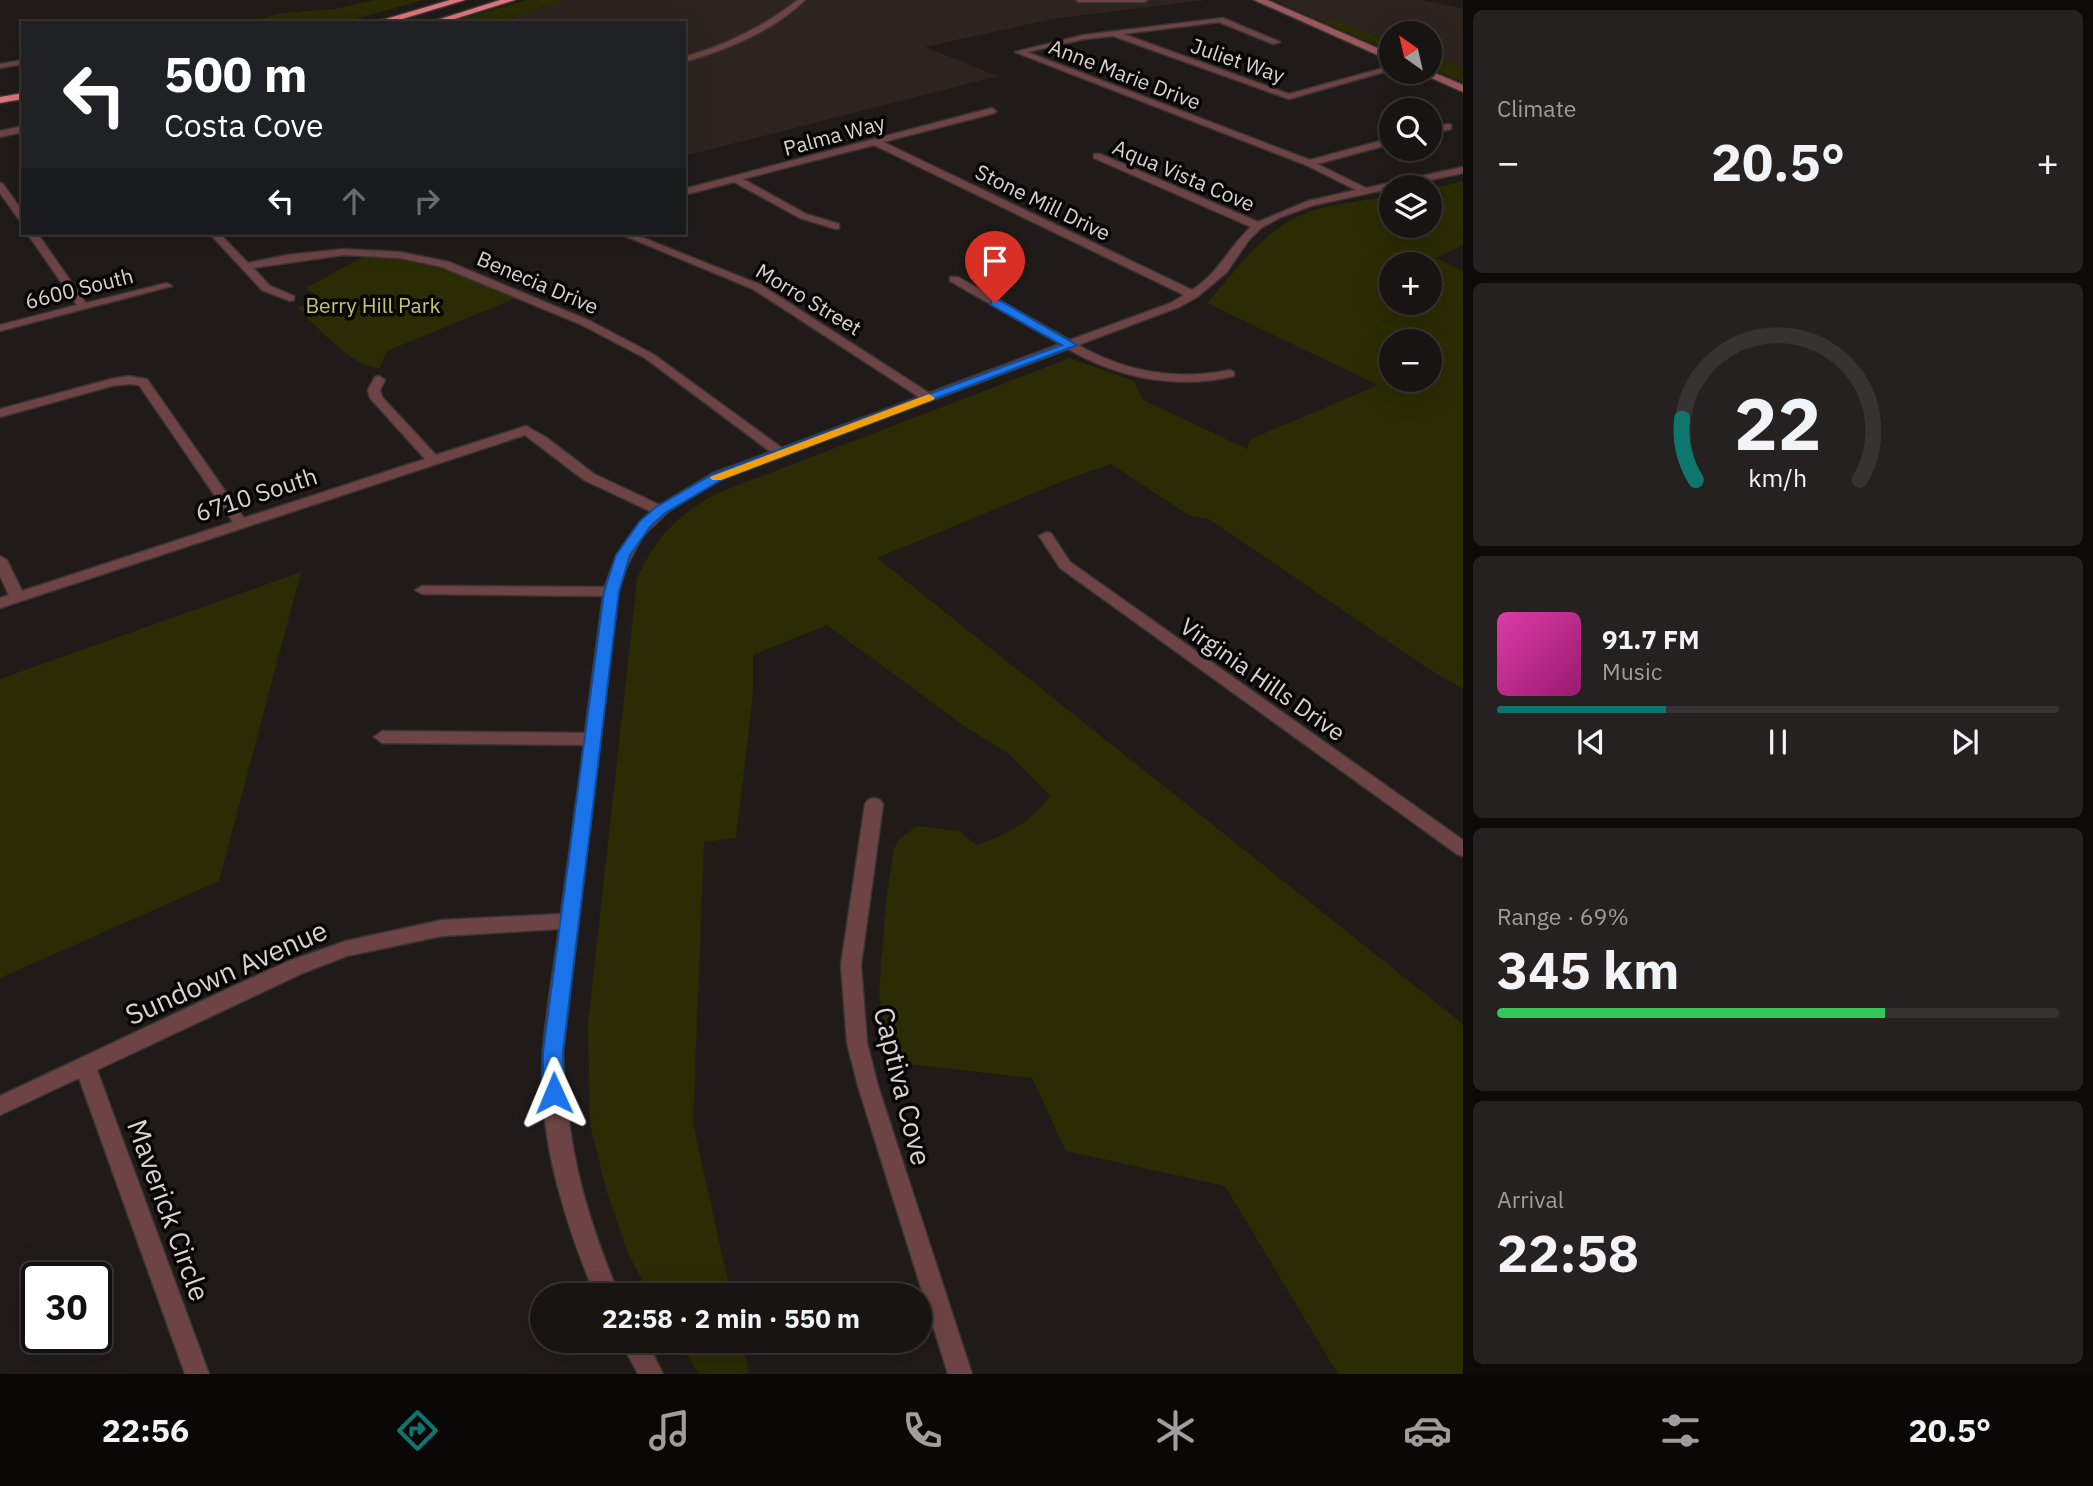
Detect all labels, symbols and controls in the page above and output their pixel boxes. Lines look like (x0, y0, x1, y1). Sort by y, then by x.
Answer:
north arrow (1379, 21, 1442, 84)
map controls (1379, 21, 1442, 392)
street label: Juliet Way (1187, 31, 1289, 89)
street label: Anne Marie Drive (1045, 32, 1205, 116)
text: 500 m (164, 42, 308, 105)
icon: left (49, 49, 140, 140)
text: Climate (1497, 93, 1576, 123)
button: search (1379, 98, 1442, 161)
text: Costa Cove (164, 104, 324, 146)
street label: Palma Way (780, 108, 888, 162)
text: 20.5° (1711, 128, 1845, 195)
street label: Aqua Vista Cove (1109, 132, 1259, 218)
text: − (1497, 137, 1520, 186)
text: + (2036, 137, 2059, 186)
street label: Stone Mill Drive (971, 157, 1115, 247)
button: layers (1379, 175, 1442, 238)
icon: left (262, 182, 300, 220)
icon: ahead (335, 182, 373, 220)
icon: right (408, 182, 446, 220)
pin (965, 231, 1025, 303)
icon: arrive (976, 242, 1014, 280)
street label: Benecia Drive (473, 244, 603, 320)
button: + (1379, 252, 1442, 315)
street label: Morro Street (751, 256, 867, 342)
street label: 6600 South (22, 261, 136, 315)
park label: Berry Hill Park (305, 291, 441, 319)
button: − (1379, 329, 1442, 392)
text: 22 (1734, 376, 1822, 471)
street label: 6710 South (191, 459, 321, 529)
text: km/h (1749, 461, 1807, 494)
street label: Virginia Hills Drive (1174, 610, 1352, 748)
text: 91.7 FM (1602, 622, 1700, 656)
text: Music (1602, 656, 1662, 686)
icon: previous (1572, 723, 1610, 761)
icon: pause (1759, 723, 1797, 761)
icon: next (1946, 723, 1984, 761)
text: Range · 69% (1497, 901, 1629, 931)
street label: Sundown Avenue (119, 911, 333, 1033)
text: 345 km (1497, 936, 1679, 1003)
street label: Captiva Cove (865, 1003, 941, 1169)
position arrow (517, 1056, 591, 1130)
street label: Maverick Circle (119, 1114, 219, 1306)
text: Arrival (1497, 1184, 1564, 1214)
text: 22:58 (1497, 1219, 1639, 1286)
speed limit sign: 30 (21, 1262, 112, 1353)
text: 22:58 · 2 min · 550 m (602, 1301, 860, 1335)
icon: directions (393, 1406, 442, 1455)
icon: music (645, 1406, 694, 1455)
icon: phone (898, 1406, 947, 1455)
icon: climate (1151, 1406, 1200, 1455)
icon: car (1403, 1406, 1452, 1455)
icon: filters (1656, 1406, 1705, 1455)
text: 22:56 (102, 1409, 189, 1451)
text: 20.5° (1909, 1409, 1991, 1451)

